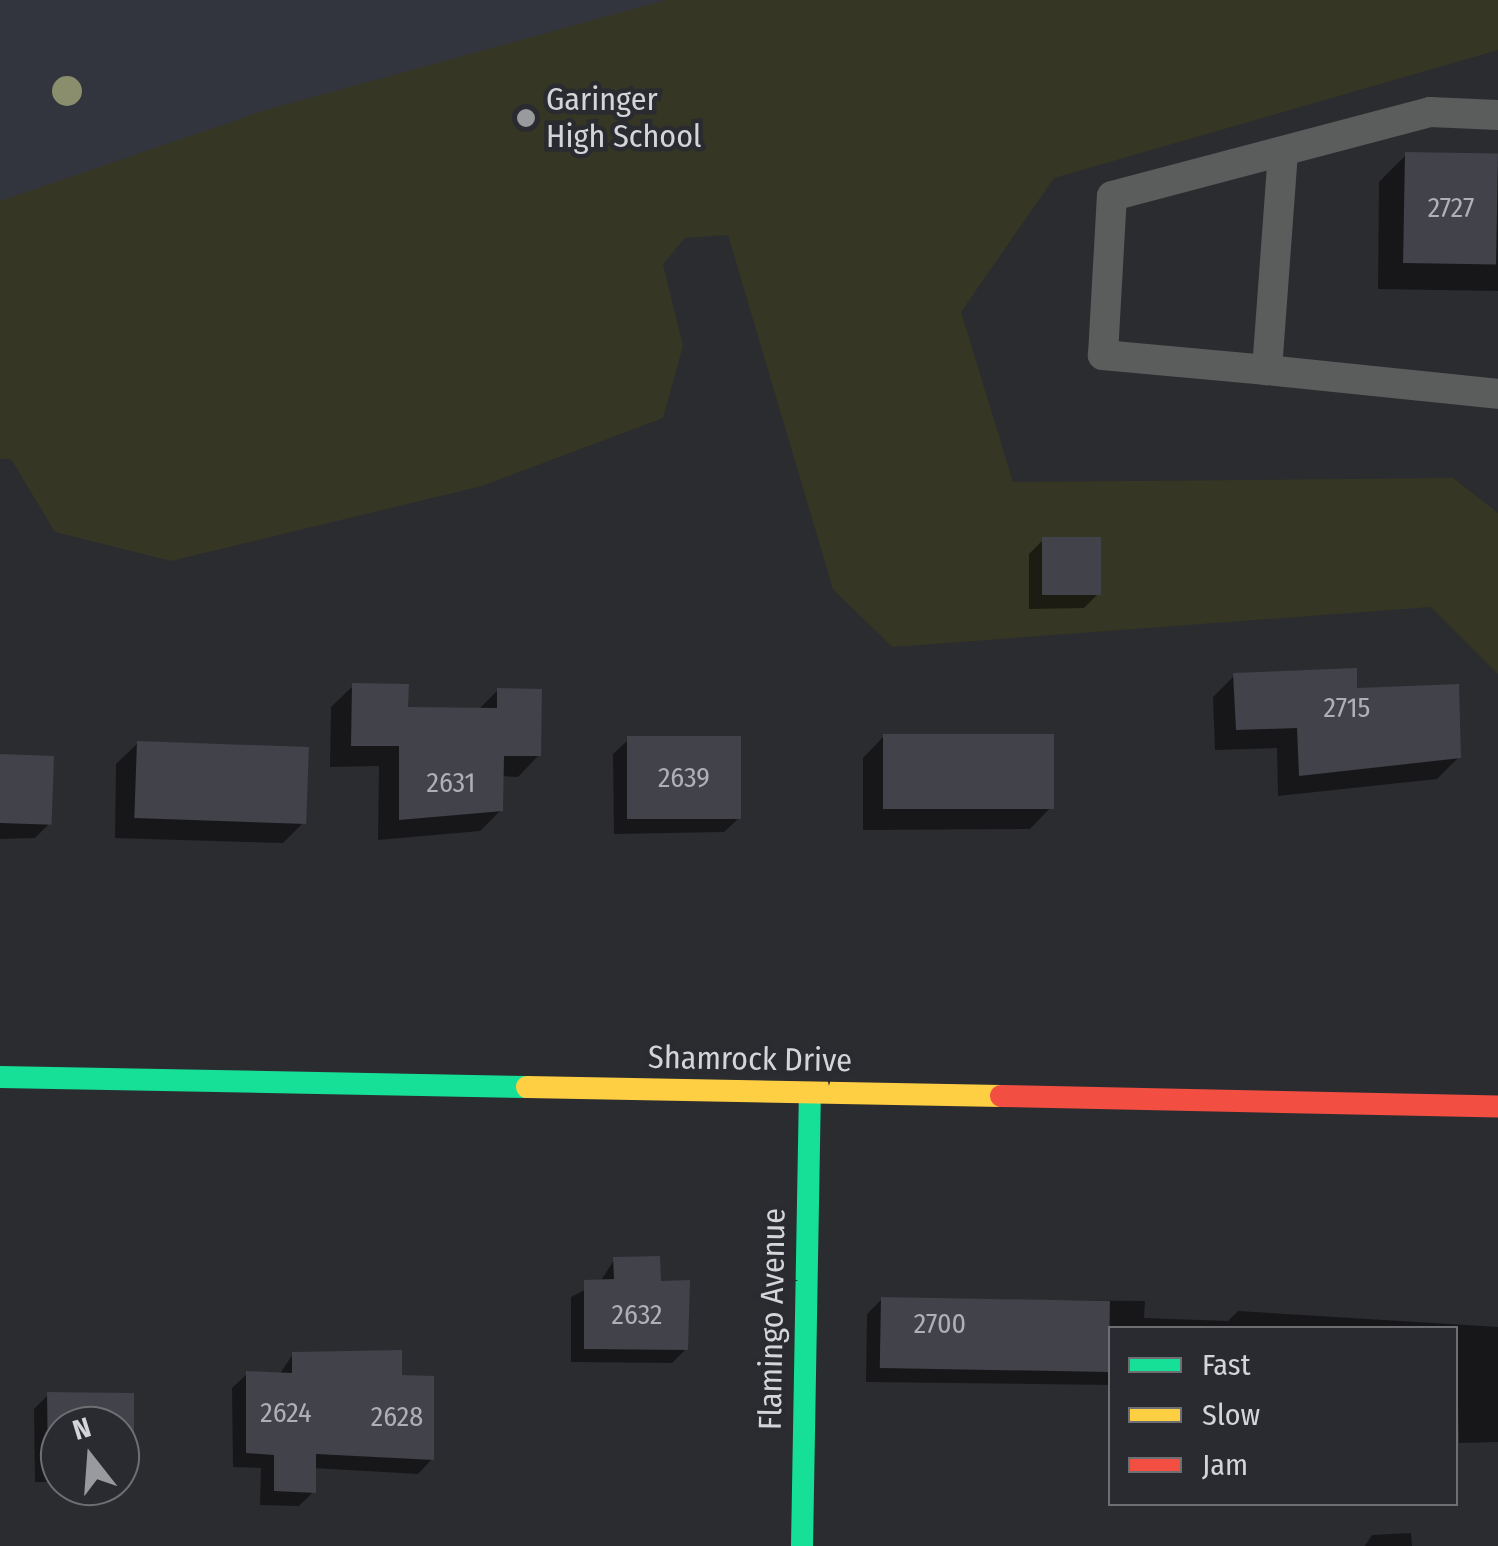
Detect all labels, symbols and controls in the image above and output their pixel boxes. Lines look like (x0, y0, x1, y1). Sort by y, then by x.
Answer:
place label: Garinger High School (546, 81, 701, 156)
marker: Garinger High School (515, 107, 537, 129)
house number: 2727 (1428, 191, 1474, 225)
house number: 2715 (1324, 691, 1370, 725)
house number: 2639 (658, 761, 710, 795)
house number: 2631 (427, 766, 475, 800)
street label: Shamrock Drive (648, 1038, 852, 1080)
street label: Flamingo Avenue (751, 1208, 793, 1430)
house number: 2632 (612, 1298, 662, 1332)
house number: 2700 (914, 1307, 966, 1341)
legend (1108, 1326, 1458, 1506)
text: Fast (1202, 1347, 1250, 1383)
house number: 2624 (260, 1396, 312, 1430)
text: Slow (1202, 1397, 1260, 1433)
house number: 2628 (371, 1400, 423, 1434)
north arrow (40, 1406, 140, 1506)
text: N (69, 1411, 95, 1447)
text: Jam (1202, 1447, 1248, 1483)

